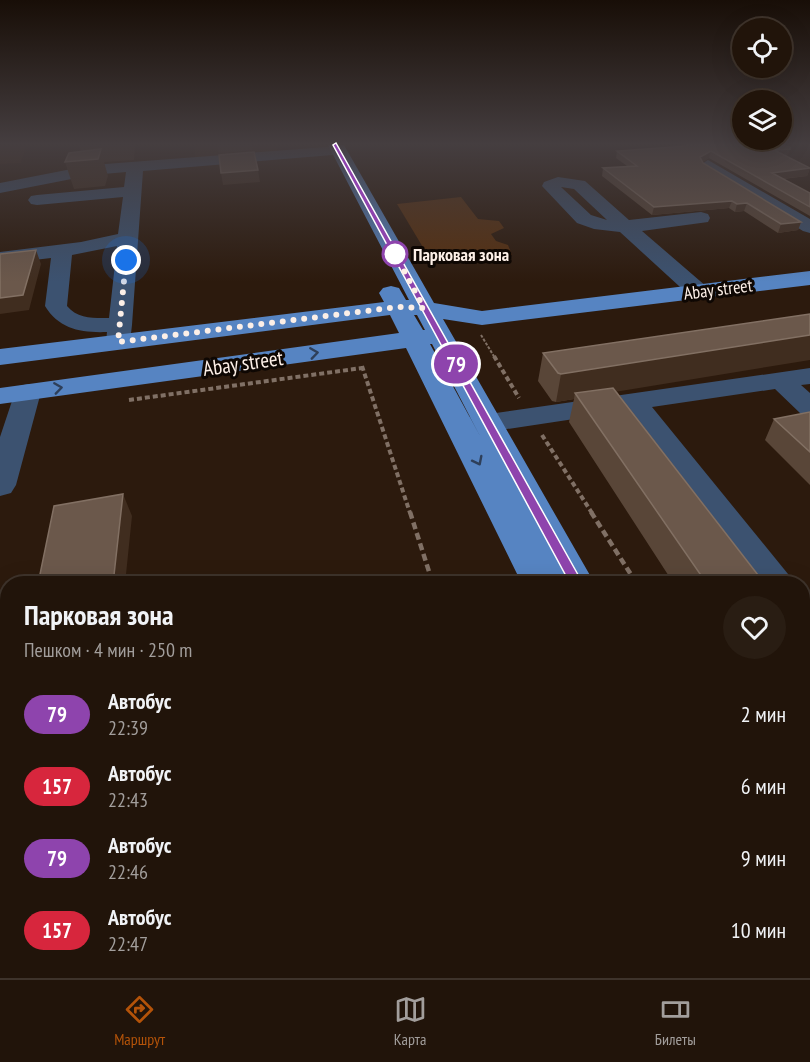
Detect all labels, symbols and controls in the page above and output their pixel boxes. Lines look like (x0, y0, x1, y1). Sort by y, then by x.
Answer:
map controls (732, 18, 792, 150)
button: locate (732, 18, 792, 78)
button: layers (732, 90, 792, 150)
marker: Парковая зона (382, 241, 408, 267)
place label: Парковая зона (413, 243, 509, 266)
your location (111, 245, 141, 275)
street label: Abay street (682, 273, 754, 305)
street label: Abay street (201, 344, 285, 382)
line badge: 79 (429, 344, 483, 384)
one-way arrow (309, 348, 318, 360)
text: 79 (446, 351, 466, 378)
one-way arrow (53, 382, 63, 395)
one-way arrow (471, 454, 482, 465)
text: Парковая зона (24, 596, 174, 633)
button: heart (723, 596, 786, 659)
text: Пешком · 4 мин · 250 m (24, 637, 192, 663)
text: Автобус (108, 687, 171, 715)
text: 2 мин (741, 700, 786, 728)
text: 79 (47, 701, 67, 728)
text: 22:39 (108, 715, 148, 741)
text: Автобус (108, 759, 171, 787)
text: 6 мин (741, 772, 786, 800)
text: 157 (42, 773, 72, 800)
text: 22:43 (108, 787, 148, 813)
text: Автобус (108, 831, 171, 859)
text: 9 мин (741, 844, 786, 872)
text: 79 (47, 845, 67, 872)
text: 22:46 (108, 859, 148, 885)
text: Автобус (108, 903, 171, 931)
text: 10 мин (731, 916, 786, 944)
text: 157 (42, 917, 72, 944)
text: 22:47 (108, 931, 148, 957)
tab: Маршрут (114, 993, 165, 1049)
tab: Карта (394, 993, 427, 1049)
tab: Билеты (655, 993, 696, 1049)

